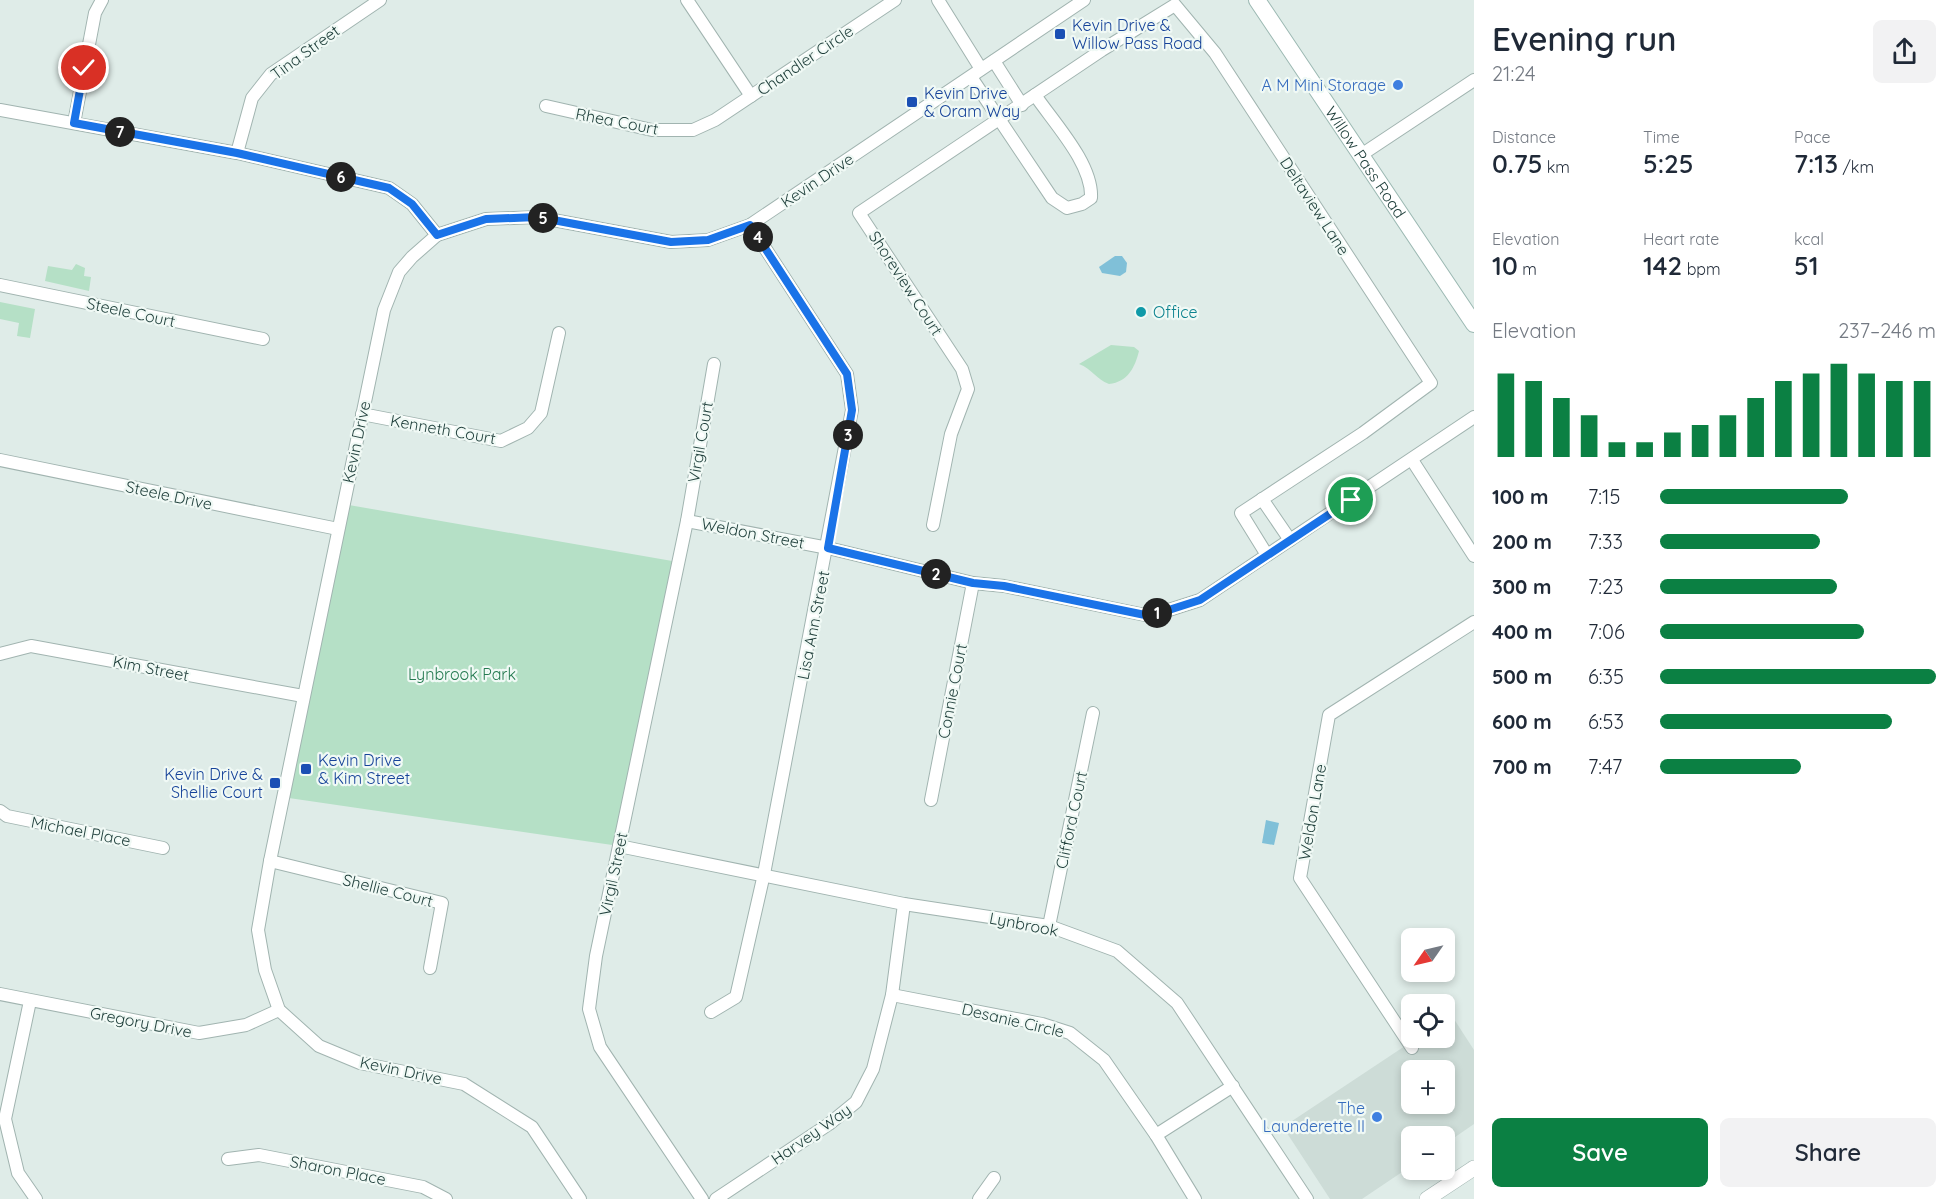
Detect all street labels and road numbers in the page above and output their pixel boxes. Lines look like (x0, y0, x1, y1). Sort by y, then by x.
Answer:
street label: Tina Street (267, 20, 343, 84)
street label: Chandler Circle (753, 20, 857, 100)
street label: Willow Pass Road (1321, 102, 1410, 222)
street label: Rhea Court (574, 103, 660, 139)
street label: Kevin Drive (777, 148, 857, 212)
street label: Deltaview Lane (1276, 153, 1354, 259)
street label: Shoreview Court (865, 227, 947, 339)
street label: Steele Court (85, 293, 177, 331)
street label: Kevin Drive (338, 399, 374, 485)
street label: Virgil Court (683, 400, 717, 484)
street label: Kenneth Court (389, 410, 497, 448)
street label: Steele Drive (124, 476, 214, 514)
street label: Weldon Street (700, 513, 806, 553)
street label: Lisa Ann Street (793, 569, 833, 681)
street label: Connie Court (933, 642, 971, 740)
street label: Kim Street (111, 651, 191, 685)
street label: Weldon Lane (1294, 762, 1330, 862)
street label: Clifford Court (1051, 769, 1091, 871)
street label: Michael Place (29, 812, 133, 850)
street label: Virgil Street (594, 830, 632, 918)
street label: Shellie Court (341, 869, 435, 911)
street label: Lynbrook (988, 908, 1060, 940)
street label: Desanie Circle (960, 998, 1066, 1042)
street label: Gregory Drive (88, 1002, 194, 1042)
street label: Kevin Drive (358, 1052, 444, 1088)
street label: Harvey Way (767, 1099, 855, 1169)
street label: Sharon Place (288, 1151, 388, 1189)

